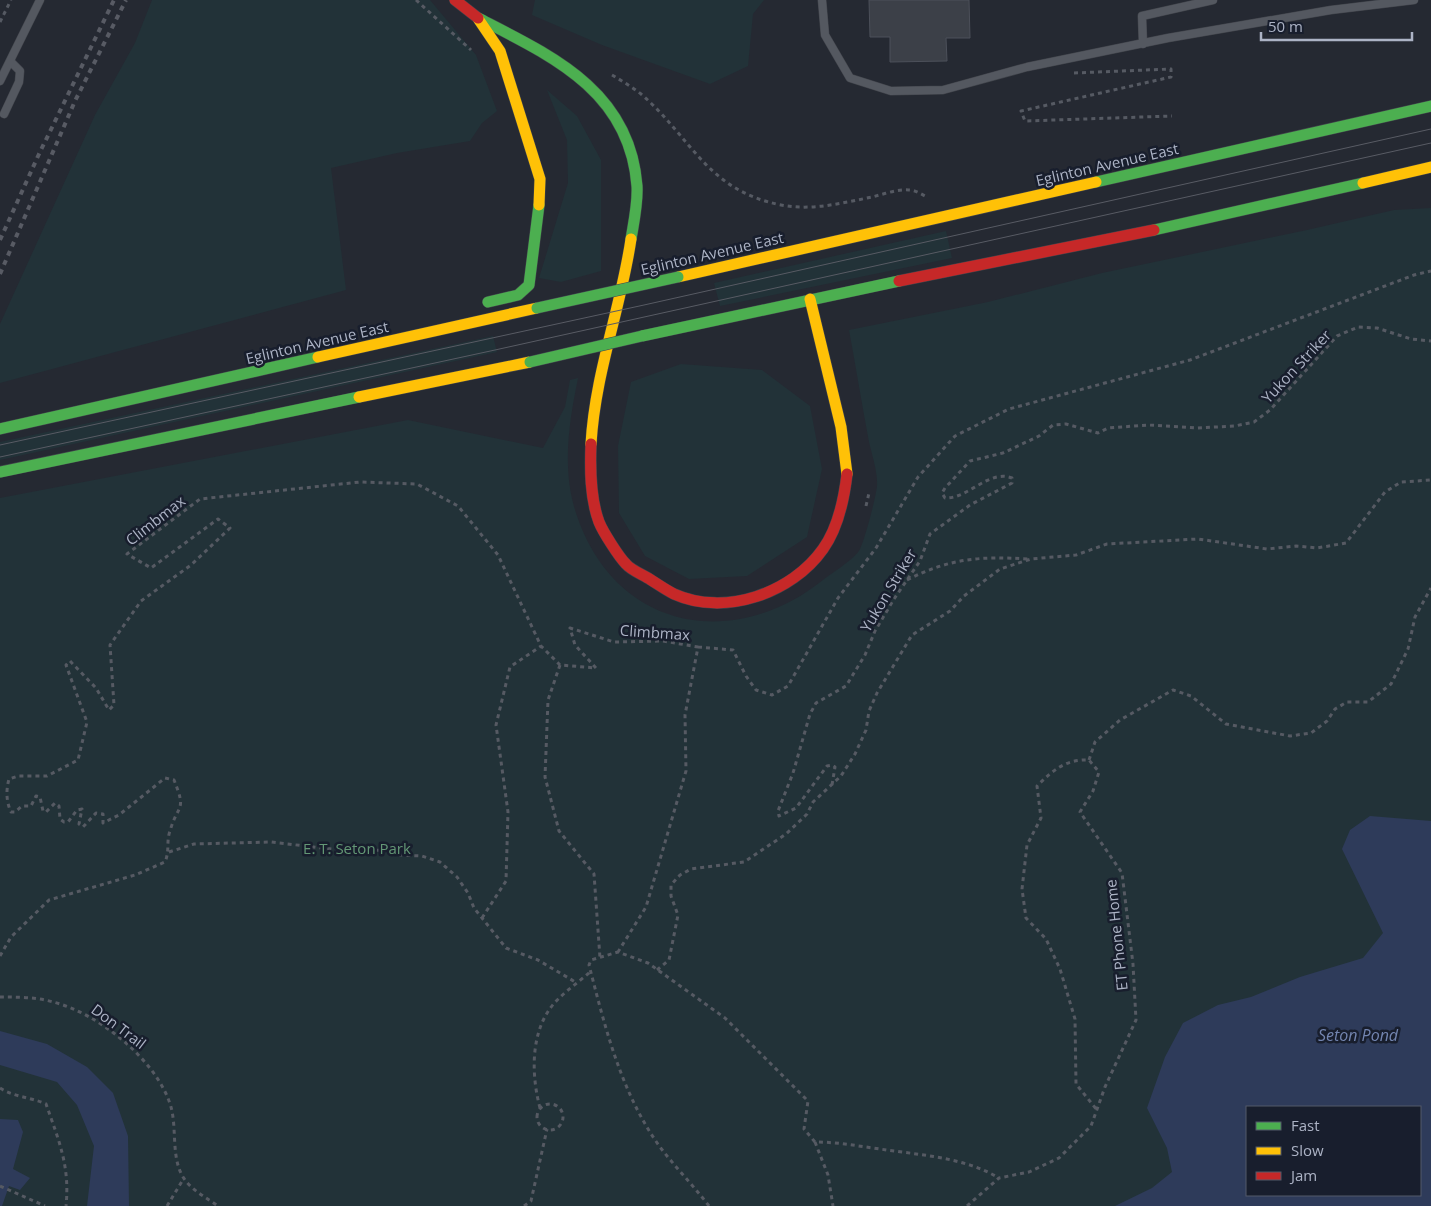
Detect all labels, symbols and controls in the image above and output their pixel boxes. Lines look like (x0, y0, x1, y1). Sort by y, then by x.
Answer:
scale bar (1261, 10, 1412, 42)
text: 50 m (1268, 16, 1303, 36)
street label: Eglinton Avenue East (1034, 138, 1180, 190)
street label: Eglinton Avenue East (639, 227, 785, 279)
street label: Eglinton Avenue East (244, 316, 390, 368)
street label: Yukon Striker (1257, 325, 1335, 407)
street label: Climbmax (121, 490, 189, 549)
street label: Yukon Striker (855, 545, 921, 635)
street label: Climbmax (619, 620, 691, 644)
park label: E. T. Seton Park (303, 838, 411, 858)
street label: ET Phone Home (1100, 878, 1132, 992)
street label: Don Trail (88, 999, 150, 1053)
water label: Seton Pond (1318, 1024, 1399, 1046)
legend (1246, 1106, 1421, 1196)
text: Fast (1291, 1115, 1320, 1135)
text: Slow (1291, 1140, 1324, 1160)
text: Jam (1289, 1165, 1317, 1185)

